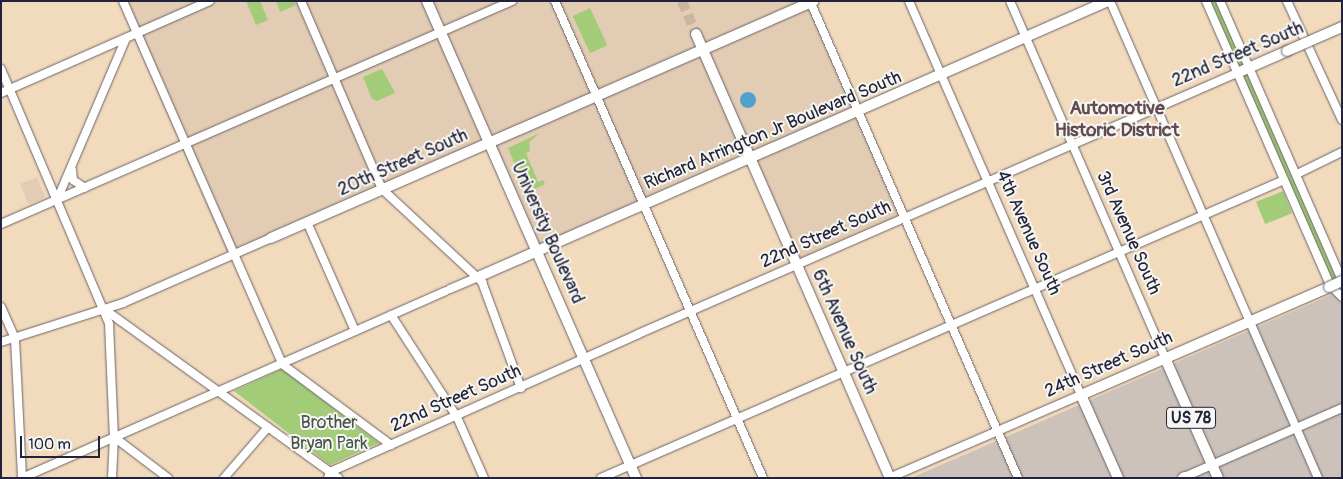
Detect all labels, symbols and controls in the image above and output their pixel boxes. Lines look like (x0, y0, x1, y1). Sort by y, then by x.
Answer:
street label: 22nd Street South (1169, 18, 1307, 92)
street label: Richard Arrington Jr Boulevard South (641, 67, 905, 195)
district label: Automotive Historic District (1055, 98, 1179, 142)
street label: 20th Street South (335, 125, 471, 201)
street label: University Boulevard (506, 159, 588, 307)
street label: 4th Avenue South (991, 167, 1065, 299)
street label: 3rd Avenue South (1091, 168, 1165, 298)
street label: 22nd Street South (757, 197, 895, 273)
street label: 6th Avenue South (807, 266, 881, 398)
street label: 24th Street South (1042, 327, 1176, 403)
street label: 22nd Street South (387, 361, 525, 437)
road number: US 78 (1166, 404, 1216, 432)
park label: Brother Bryan Park (290, 413, 368, 456)
scale bar (22, 426, 102, 458)
text: 100 m (28, 435, 71, 454)

